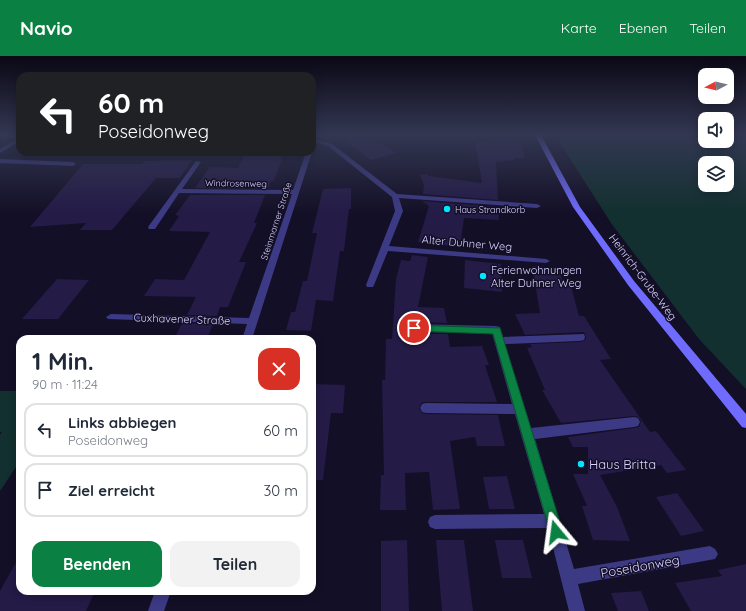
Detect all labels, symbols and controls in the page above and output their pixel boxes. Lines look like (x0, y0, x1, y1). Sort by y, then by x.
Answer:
text: Navio (20, 16, 73, 40)
text: Karte (561, 19, 597, 37)
text: Ebenen (619, 19, 667, 37)
text: Teilen (689, 19, 726, 37)
north arrow (698, 68, 734, 104)
map controls (698, 68, 734, 192)
text: 60 m (98, 85, 164, 120)
icon: left (32, 88, 84, 140)
button: sound (698, 112, 734, 148)
text: Poseidonweg (98, 120, 209, 143)
button: layers (698, 156, 734, 192)
street label: Windrosenweg (205, 177, 267, 189)
street label: Steinmarner Straße (258, 181, 294, 261)
marker: Haus Strandkorb (442, 204, 452, 214)
place label: Haus Strandkorb (455, 204, 526, 215)
street label: Heinrich-Grube-Weg (606, 231, 680, 323)
street label: Alter Duhner Weg (421, 232, 513, 254)
place label: Ferienwohnungen Alter Duhner Weg (491, 263, 582, 290)
marker: Ferienwohnungen Alter Duhner Weg (478, 271, 488, 281)
street label: Cuxhavener Straße (133, 310, 231, 328)
pin (397, 311, 431, 345)
icon: arrive (403, 317, 425, 339)
text: 1 Min. (32, 346, 94, 376)
button: close (258, 348, 300, 390)
text: 90 m · 11:24 (32, 376, 98, 392)
text: Links abbiegen (68, 413, 176, 432)
icon: left (34, 419, 56, 441)
text: 60 m (263, 421, 298, 440)
text: Poseidonweg (68, 432, 148, 448)
place label: Haus Britta (589, 456, 656, 472)
marker: Haus Britta (576, 459, 586, 469)
icon: arrive (34, 479, 56, 501)
text: Ziel erreicht (68, 481, 155, 500)
text: 30 m (263, 481, 298, 500)
position arrow (535, 511, 577, 553)
button: Beenden (32, 541, 162, 587)
button: Teilen (170, 541, 300, 587)
street label: Poseidonweg (599, 551, 681, 581)

